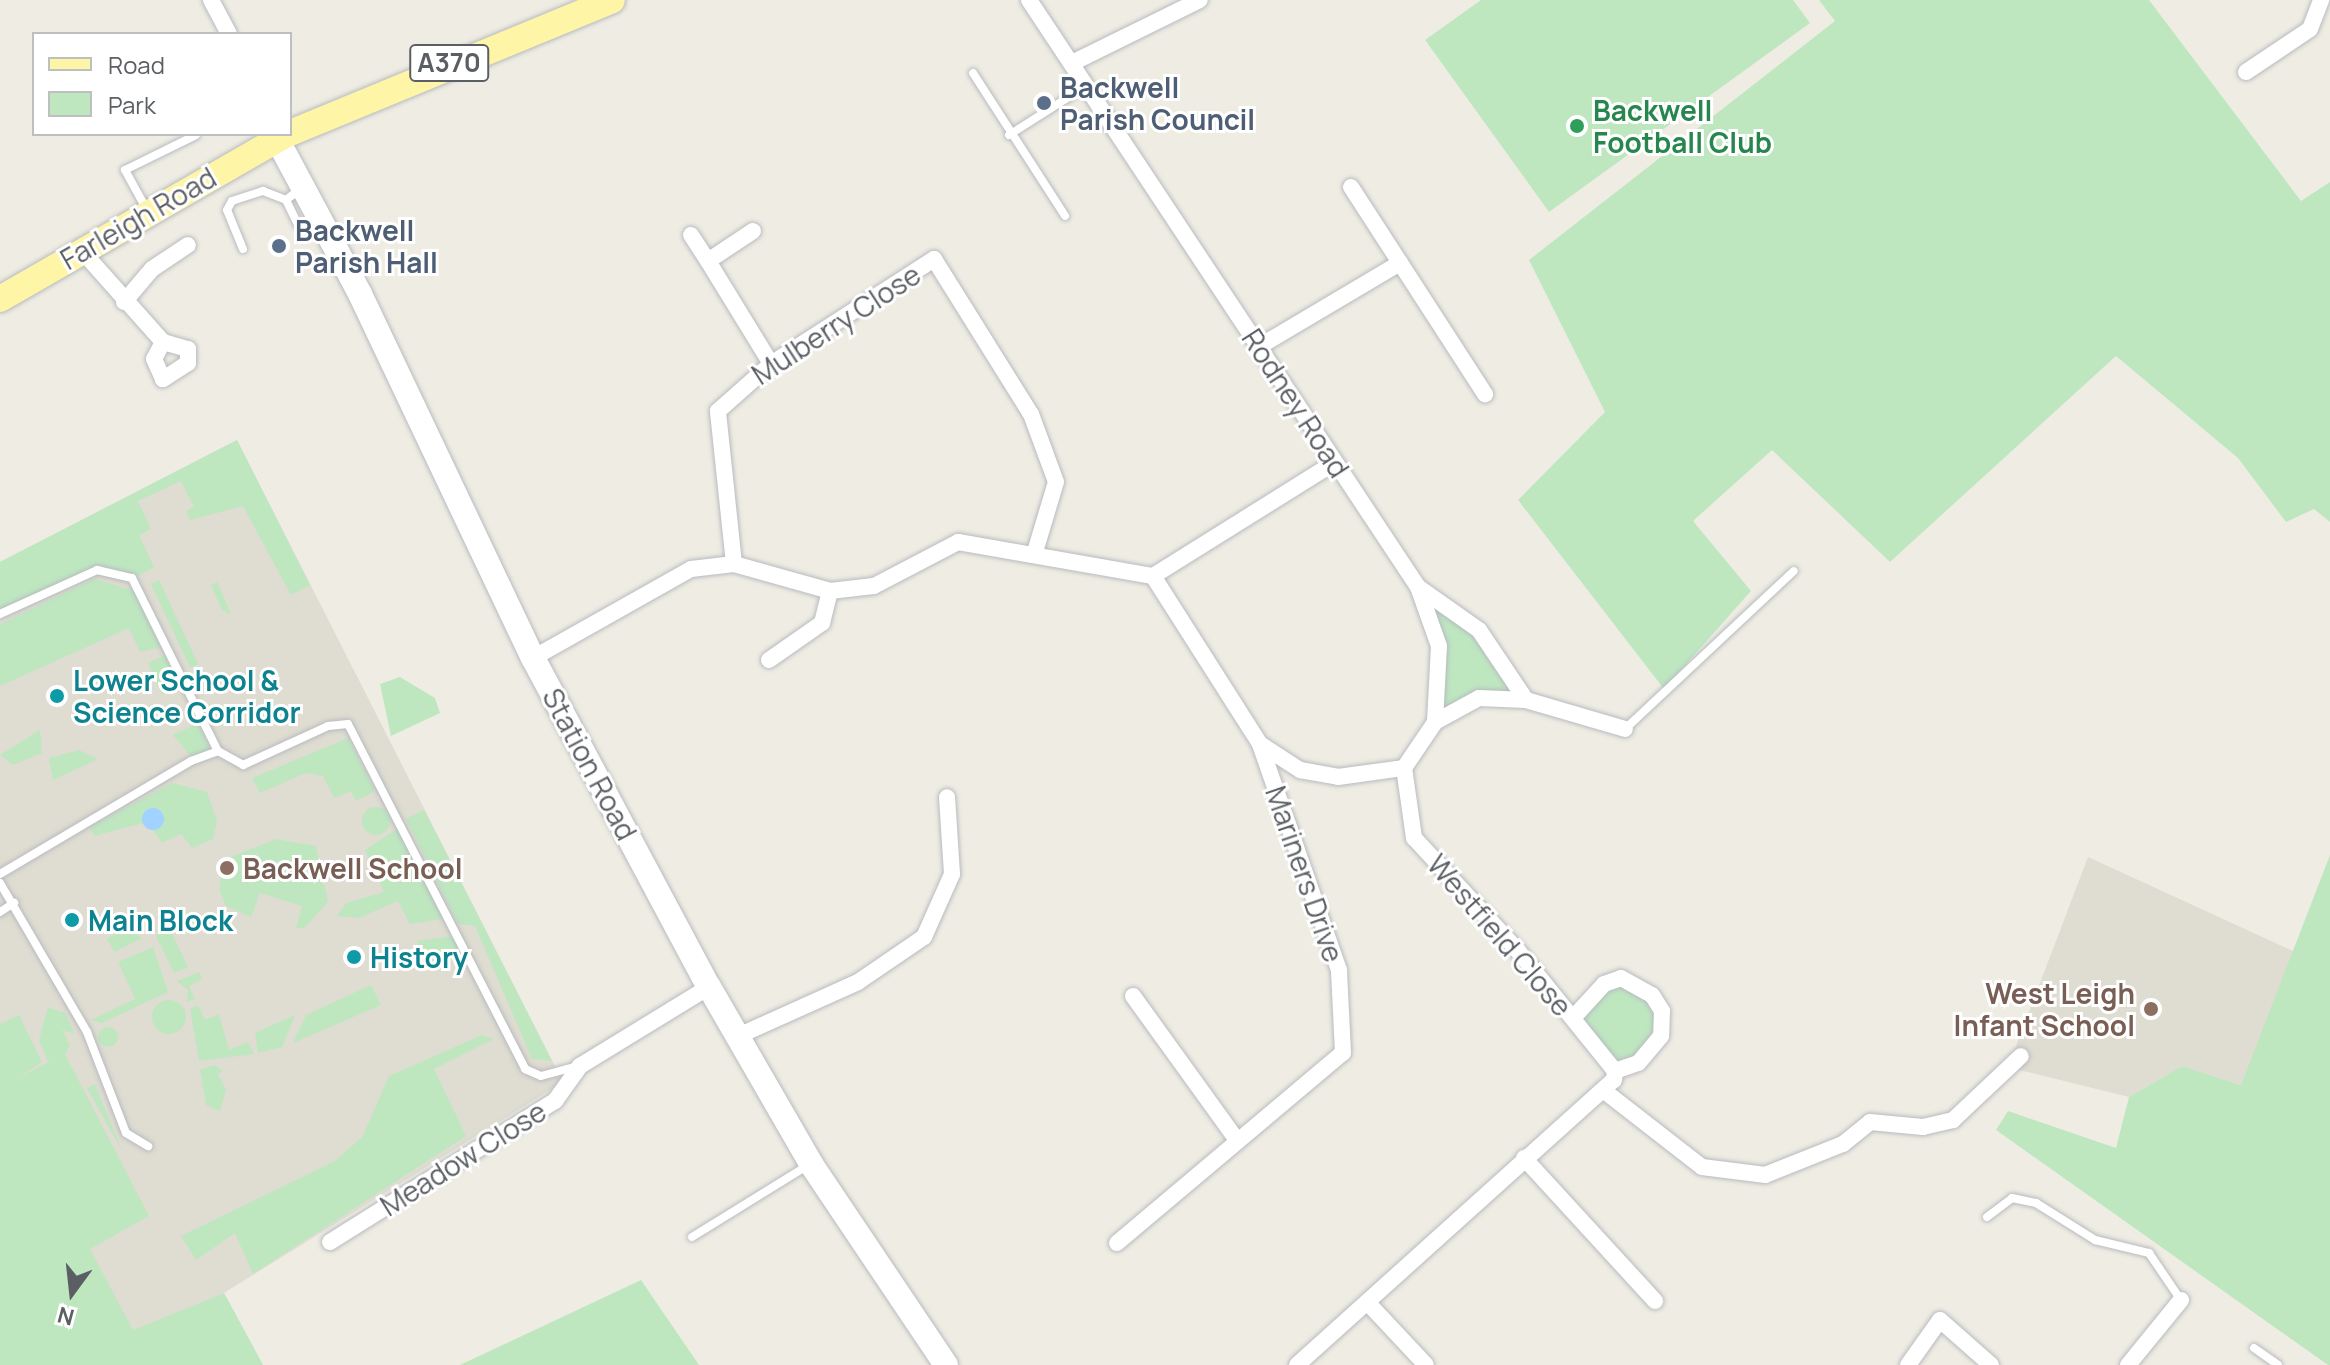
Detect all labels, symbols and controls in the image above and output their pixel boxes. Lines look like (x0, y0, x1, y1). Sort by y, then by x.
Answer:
legend (32, 32, 292, 136)
road number: A370 (409, 41, 489, 85)
text: Road (108, 48, 165, 81)
place label: Backwell Parish Council (1060, 70, 1255, 136)
text: Park (108, 88, 156, 121)
place label: Backwell Football Club (1593, 93, 1772, 159)
marker: Backwell Parish Council (1035, 94, 1053, 112)
marker: Backwell Football Club (1568, 117, 1586, 135)
street label: Farleigh Road (54, 160, 222, 276)
place label: Backwell Parish Hall (295, 213, 438, 279)
marker: Backwell Parish Hall (270, 237, 288, 255)
street label: Mulberry Close (745, 257, 927, 391)
street label: Rodney Road (1236, 322, 1356, 484)
place label: Lower School & Science Corridor (73, 663, 301, 729)
street label: Station Road (536, 682, 644, 846)
marker: Lower School & Science Corridor (48, 687, 66, 705)
street label: Mariners Drive (1259, 782, 1351, 966)
street label: Westfield Close (1421, 847, 1579, 1023)
place label: Backwell School (243, 851, 463, 885)
marker: Backwell School (218, 859, 236, 877)
place label: Main Block (88, 903, 233, 937)
marker: Main Block (63, 911, 81, 929)
place label: History (370, 940, 468, 974)
marker: History (345, 948, 363, 966)
place label: West Leigh Infant School (1954, 976, 2135, 1042)
marker: West Leigh Infant School (2142, 1000, 2160, 1018)
street label: Meadow Close (374, 1094, 552, 1222)
north arrow (32, 1253, 112, 1333)
text: N (54, 1300, 77, 1333)

